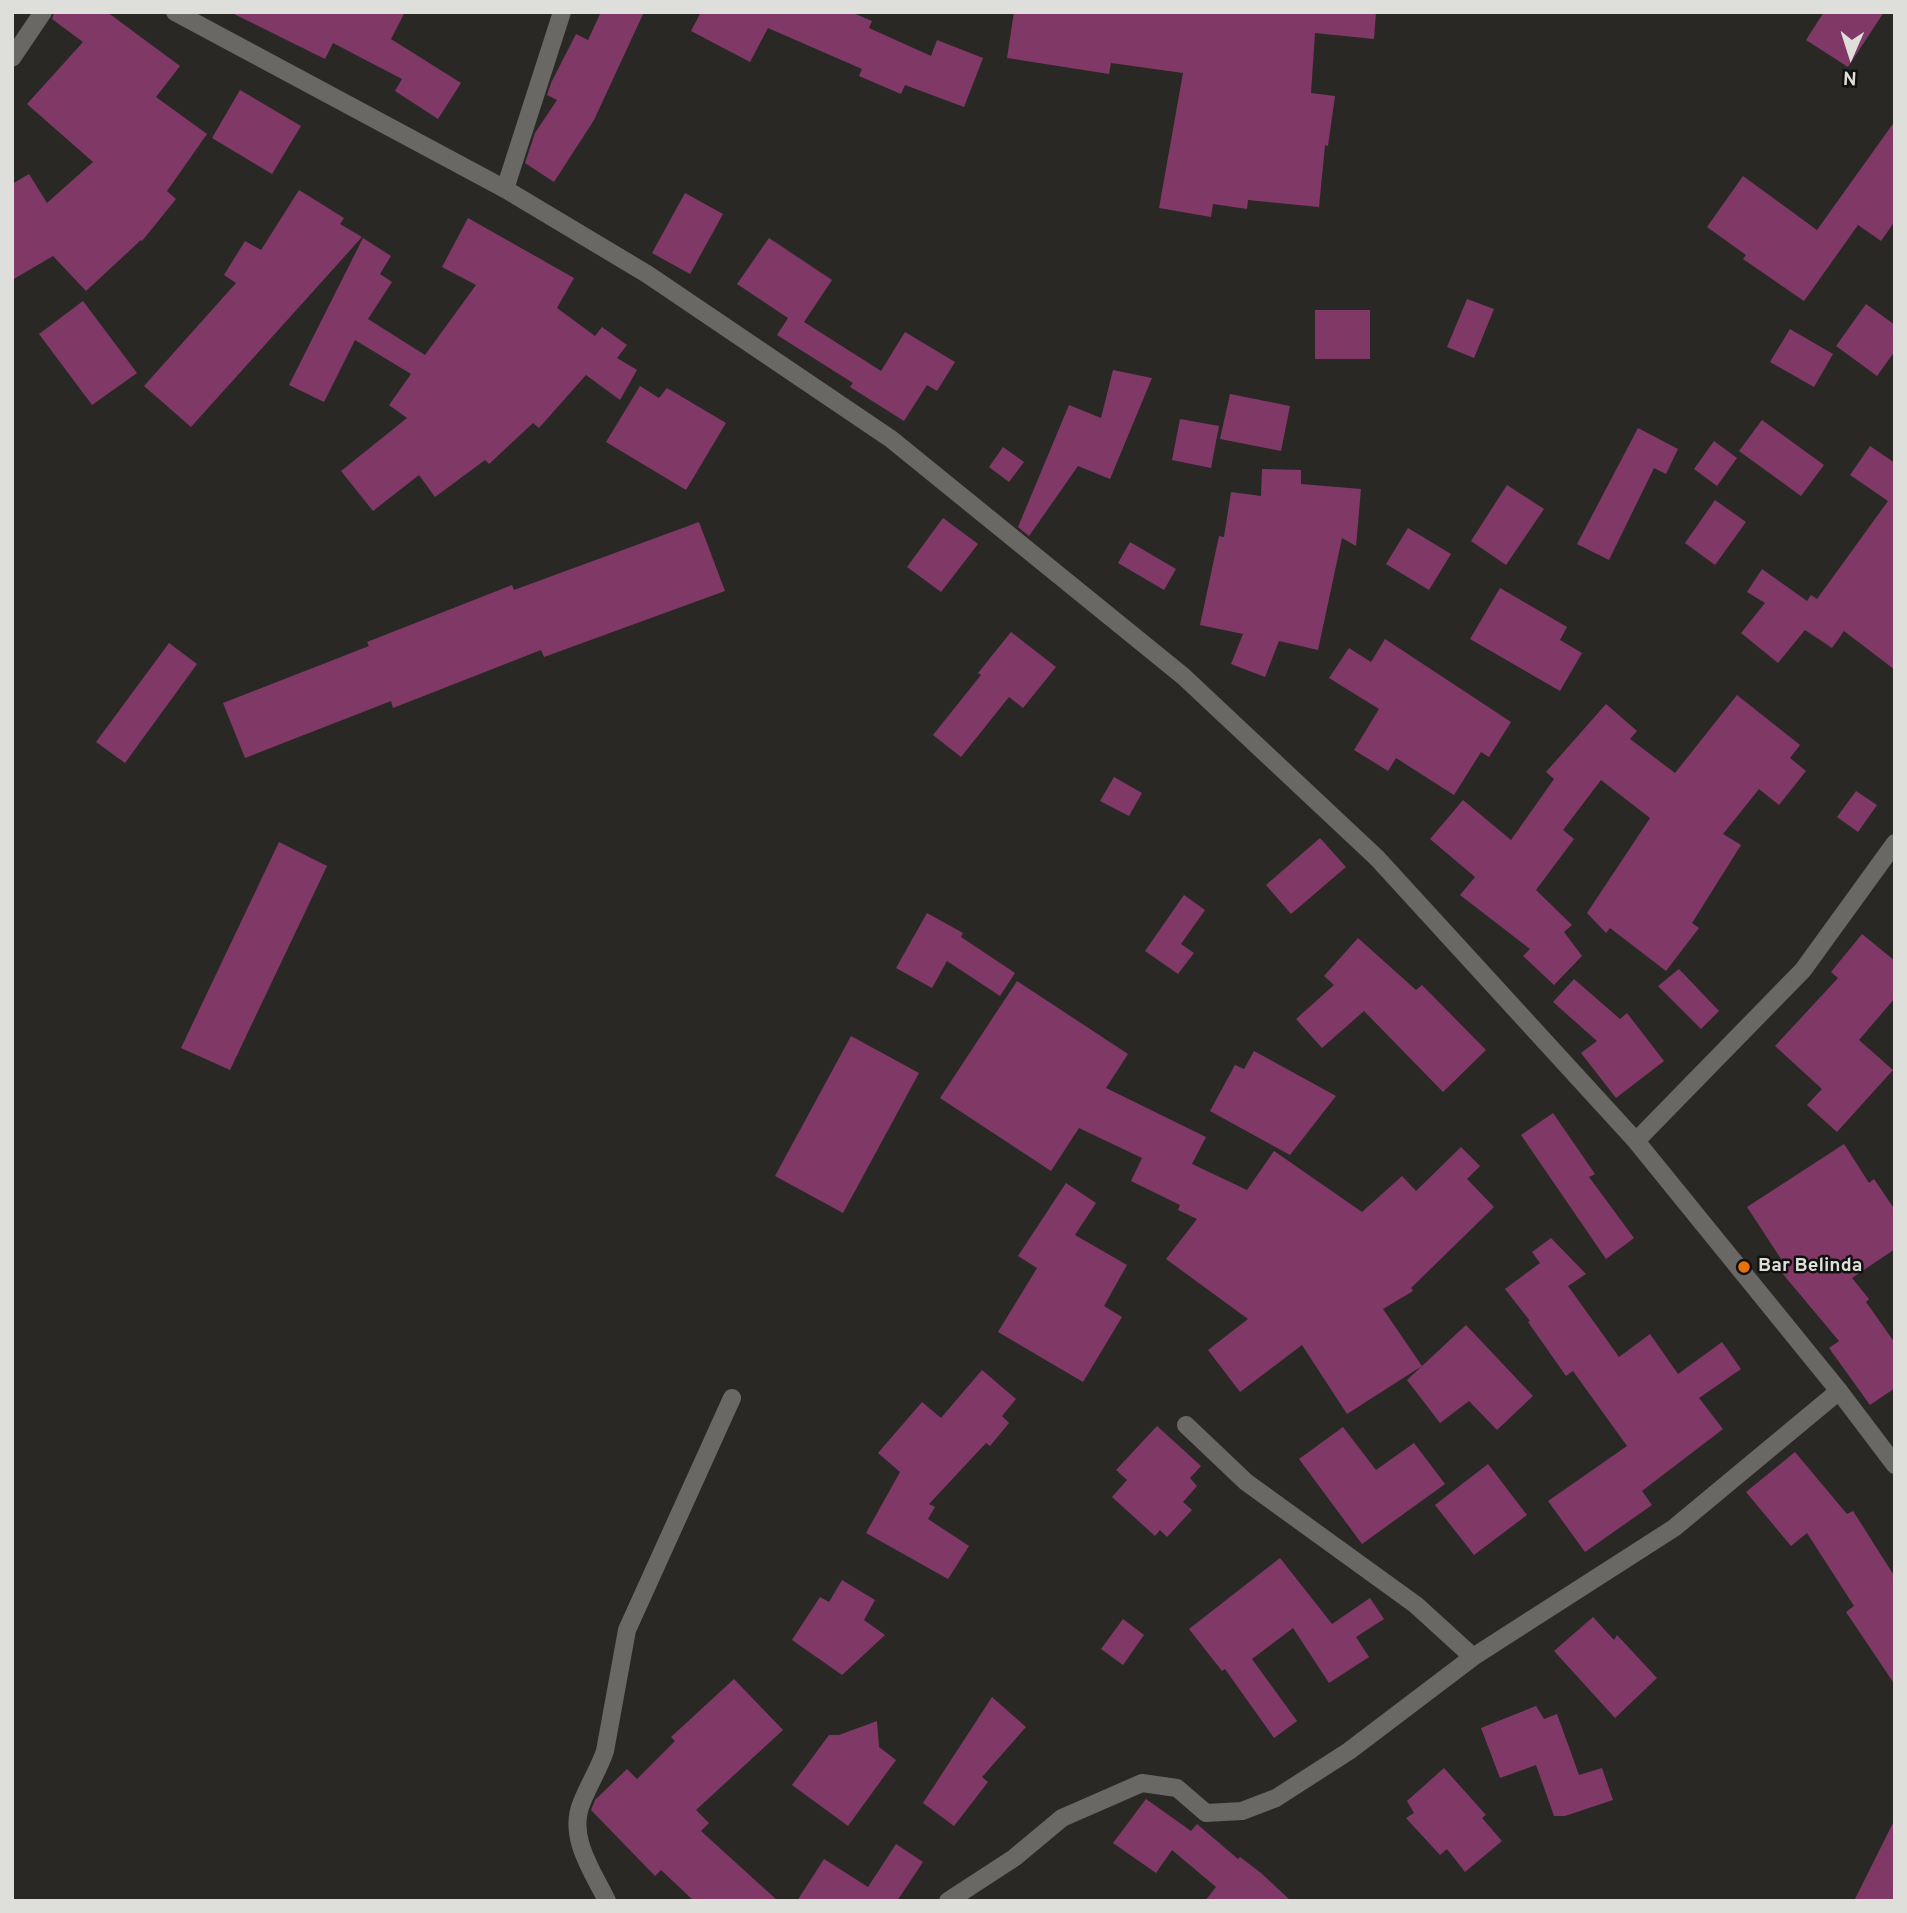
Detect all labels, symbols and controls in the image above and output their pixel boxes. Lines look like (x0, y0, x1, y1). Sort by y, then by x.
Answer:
north arrow (1816, 21, 1886, 91)
text: N (1842, 65, 1857, 89)
place label: Bar Belinda (1758, 1256, 1862, 1278)
marker: Bar Belinda (1736, 1259, 1752, 1275)

